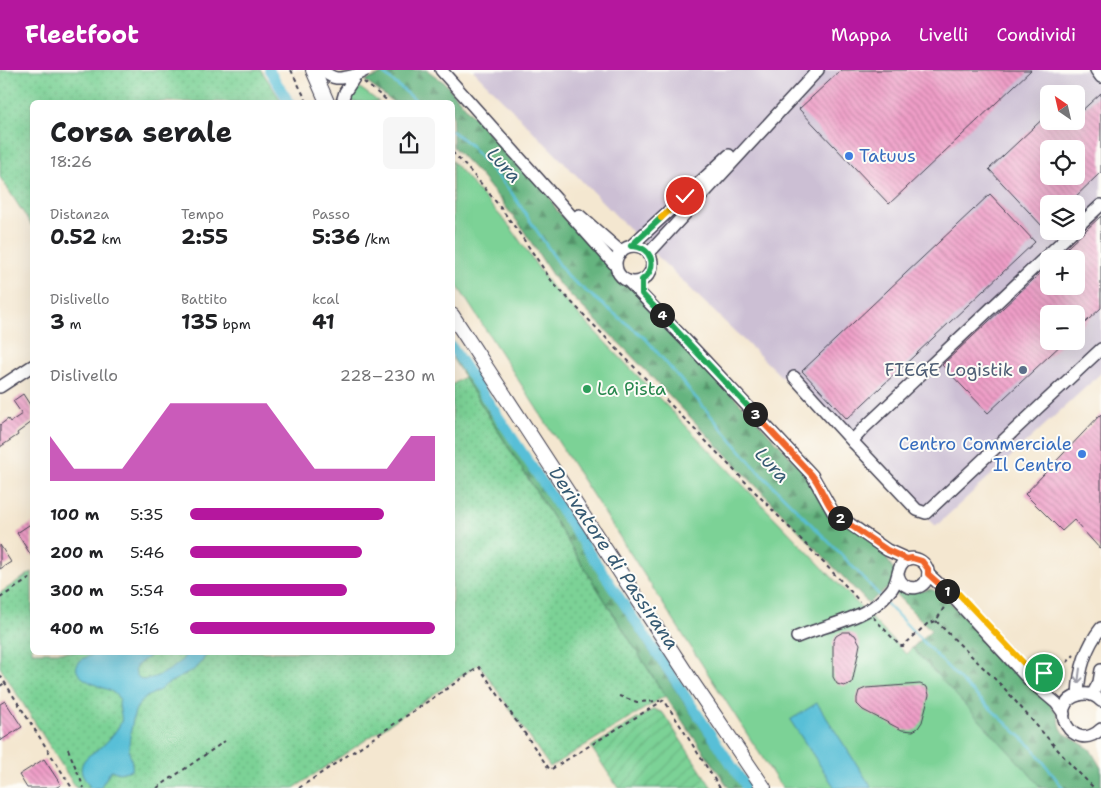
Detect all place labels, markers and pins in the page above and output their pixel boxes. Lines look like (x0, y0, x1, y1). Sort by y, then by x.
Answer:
place label: Tatuus (859, 144, 916, 168)
marker: Tatuus (843, 150, 855, 162)
pin (664, 175, 706, 217)
pin: 4 (650, 302, 674, 328)
place label: FIEGE Logistik (884, 358, 1013, 382)
marker: FIEGE Logistik (1017, 364, 1029, 376)
place label: La Pista (597, 377, 666, 401)
marker: La Pista (581, 383, 593, 395)
pin: 3 (742, 402, 768, 426)
place label: Centro Commerciale Il Centro (899, 432, 1072, 477)
marker: Centro Commerciale Il Centro (1076, 448, 1088, 460)
pin: 2 (828, 506, 852, 530)
pin: 1 (934, 578, 960, 604)
pin (1023, 652, 1065, 694)

